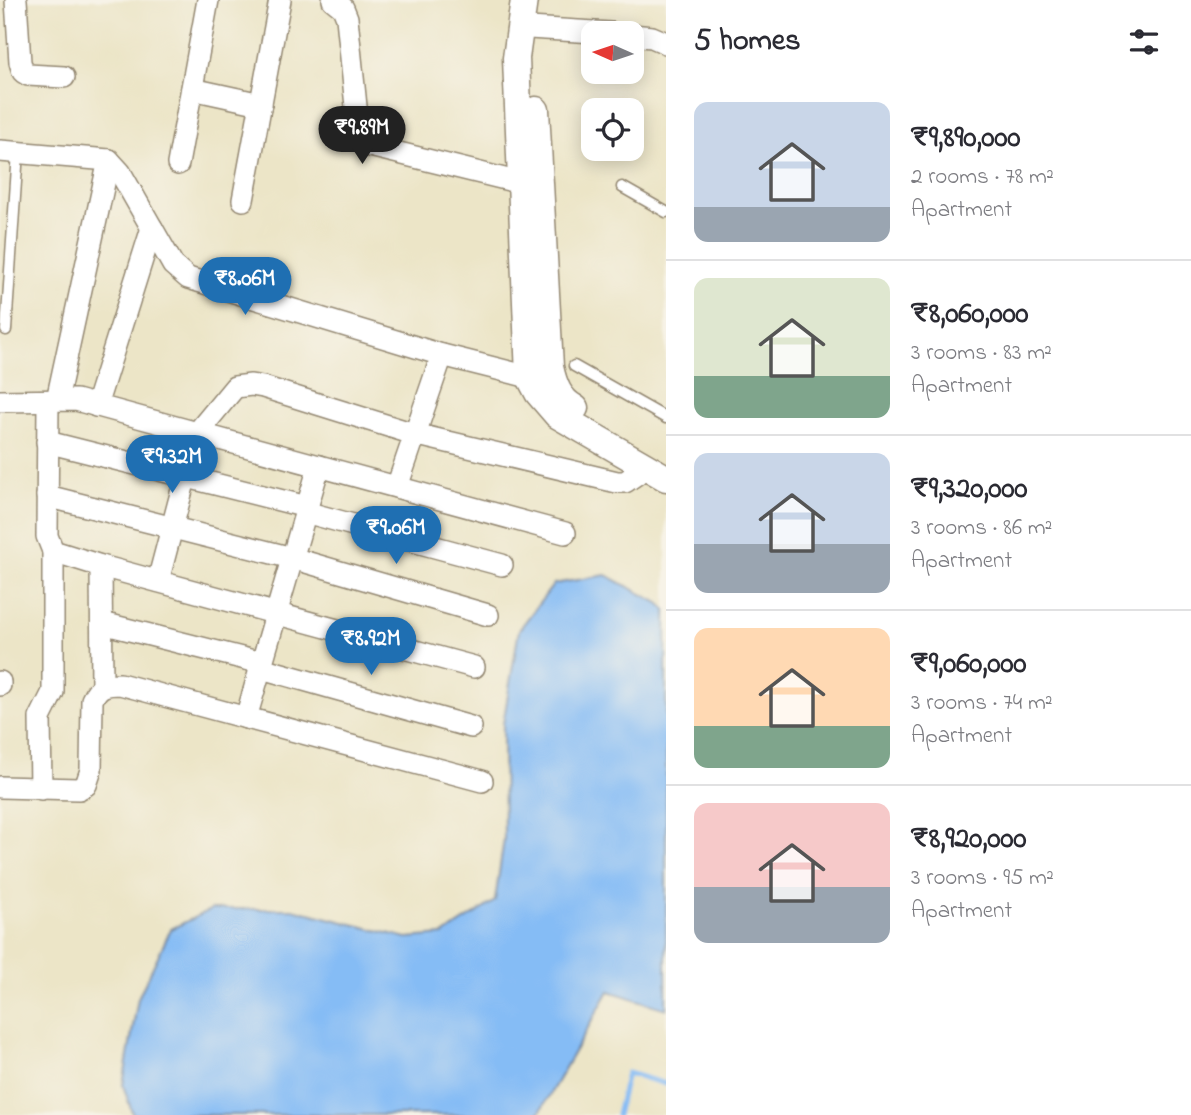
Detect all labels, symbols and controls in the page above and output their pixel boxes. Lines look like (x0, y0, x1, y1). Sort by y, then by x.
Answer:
text: 5 homes (694, 20, 801, 64)
north arrow (581, 21, 644, 84)
map controls (581, 21, 644, 161)
icon: filters (1125, 23, 1163, 61)
button: locate (581, 98, 644, 161)
pin: ₹9.89M (305, 106, 419, 166)
text: ₹9.89M (335, 112, 389, 145)
text: ₹9,890,000 (911, 117, 1020, 161)
icon: home (750, 130, 834, 214)
text: 2 rooms · 78 m² (911, 161, 1054, 194)
text: Apartment (911, 194, 1012, 227)
pin: ₹8.06M (188, 258, 302, 317)
text: ₹8.06M (214, 263, 276, 296)
text: ₹8,060,000 (911, 293, 1029, 337)
icon: home (750, 306, 834, 390)
text: 3 rooms · 83 m² (911, 337, 1052, 370)
text: Apartment (911, 370, 1012, 403)
pin: ₹9.32M (115, 435, 229, 495)
text: ₹9.32M (142, 441, 202, 474)
text: ₹9,320,000 (911, 468, 1028, 512)
icon: home (750, 481, 834, 565)
pin: ₹9.06M (339, 506, 453, 566)
text: ₹9.06M (366, 512, 426, 545)
text: 3 rooms · 86 m² (911, 512, 1052, 545)
text: Apartment (911, 545, 1012, 578)
pin: ₹8.92M (314, 618, 428, 677)
text: ₹8.92M (341, 623, 401, 656)
text: ₹9,060,000 (911, 643, 1026, 687)
icon: home (750, 656, 834, 740)
text: 3 rooms · 74 m² (911, 687, 1053, 720)
text: Apartment (911, 720, 1012, 753)
text: ₹8,920,000 (911, 818, 1026, 862)
icon: home (750, 831, 834, 915)
text: 3 rooms · 95 m² (911, 862, 1054, 895)
text: Apartment (911, 895, 1012, 928)

